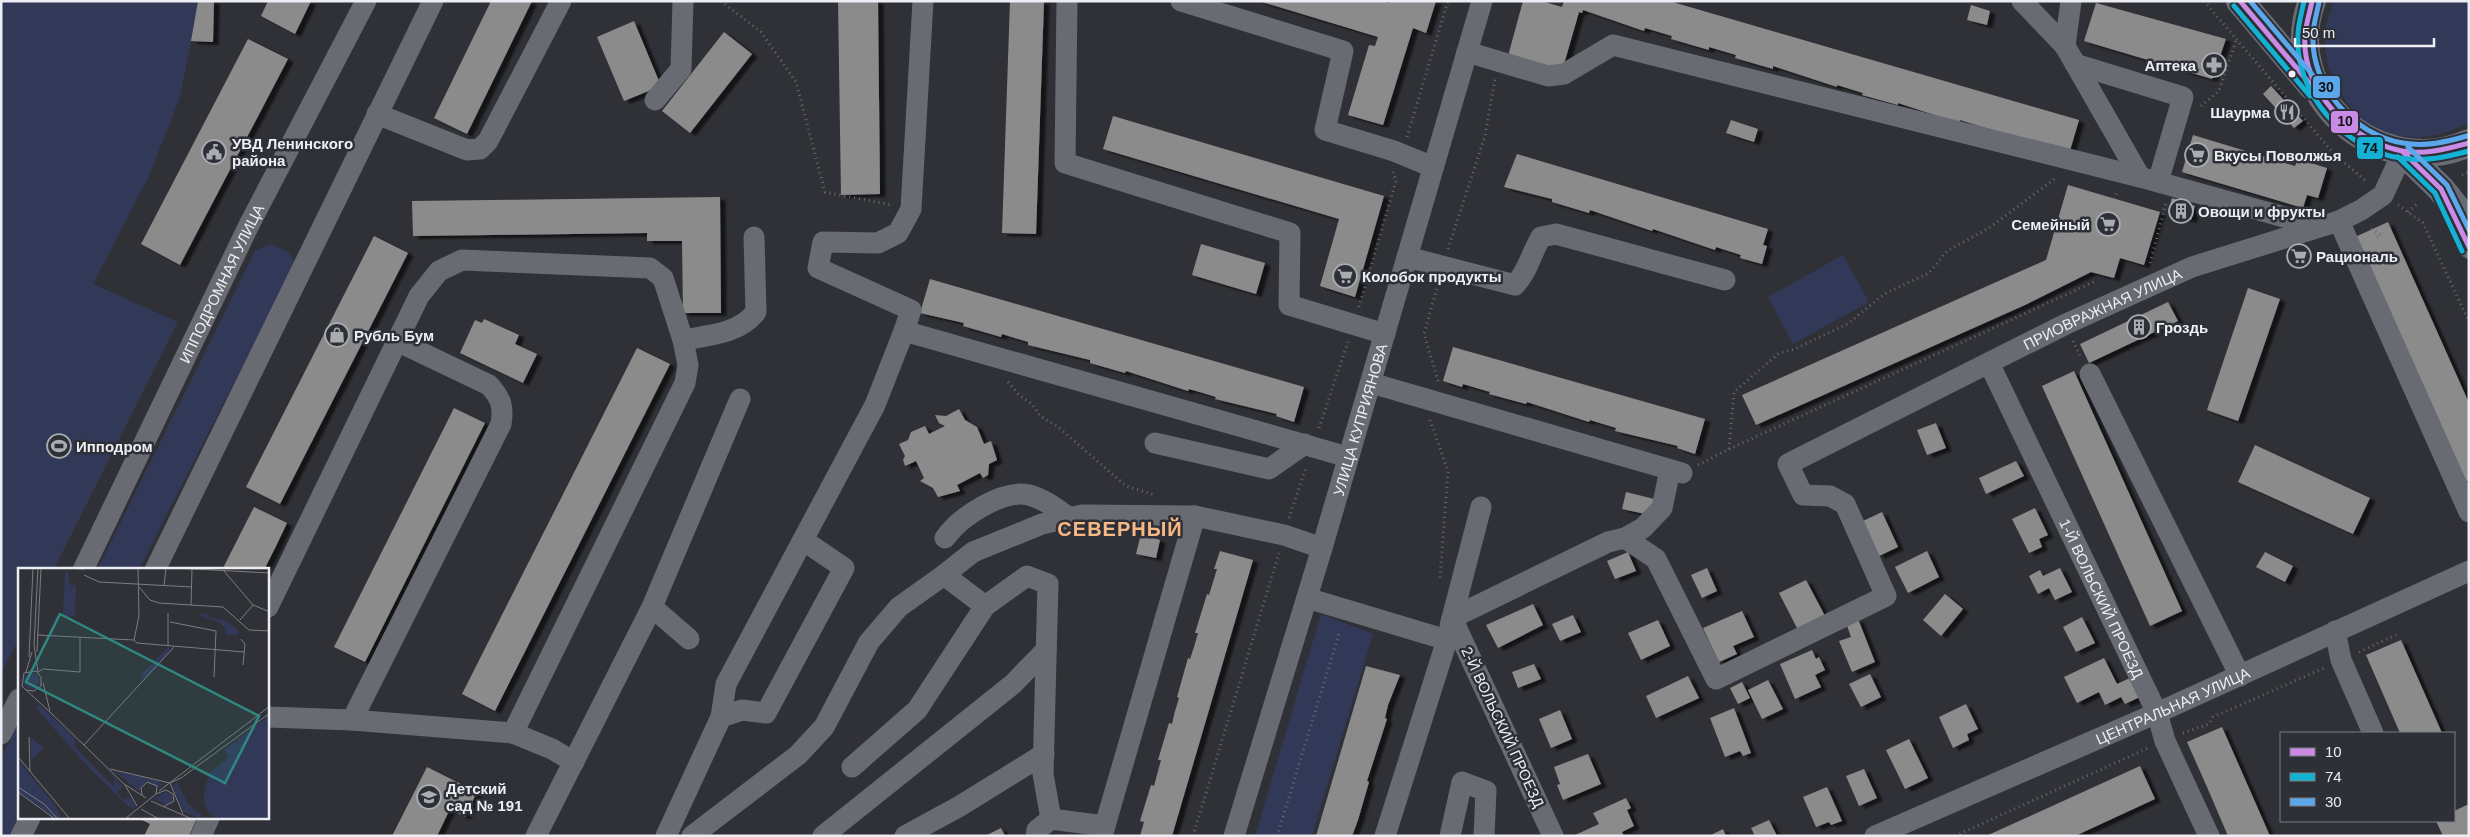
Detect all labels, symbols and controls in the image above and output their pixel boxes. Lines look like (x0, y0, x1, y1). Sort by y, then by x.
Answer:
scale bar (2295, 15, 2434, 47)
text: 50 m (2302, 24, 2335, 41)
pharmacy icon: Аптека (2201, 52, 2227, 78)
place label: Аптека (2145, 57, 2197, 74)
unlabelled marker (2287, 69, 2297, 79)
line badge: 30 (2312, 75, 2341, 99)
text: 30 (2318, 79, 2334, 95)
restaurant icon: Шаурма (2274, 99, 2300, 125)
place label: Шаурма (2210, 104, 2271, 121)
line badge: 10 (2330, 110, 2359, 134)
text: 10 (2337, 113, 2353, 129)
place label: УВД Ленинского района (232, 135, 353, 169)
line badge: 74 (2356, 136, 2384, 160)
public building icon: УВД Ленинского района (201, 139, 227, 165)
text: 74 (2362, 140, 2378, 156)
supermarket icon: Вкусы Поволжья (2184, 142, 2210, 168)
place label: Вкусы Поволжья (2214, 147, 2342, 164)
building icon: Овощи и фрукты (2168, 198, 2194, 224)
street label: ИППОДРОМНАЯ УЛИЦА (175, 201, 267, 366)
place label: Овощи и фрукты (2198, 203, 2325, 220)
supermarket icon: Семейный (2095, 211, 2121, 237)
place label: Семейный (2011, 216, 2090, 233)
supermarket icon: Рациональ (2286, 243, 2312, 269)
place label: Рациональ (2316, 248, 2398, 265)
supermarket icon: Колобок продукты (1332, 263, 1358, 289)
street label: ПРИОВРАЖНАЯ УЛИЦА (2020, 264, 2184, 353)
place label: Колобок продукты (1362, 268, 1501, 285)
building icon: Гроздь (2126, 314, 2152, 340)
place label: Гроздь (2156, 319, 2208, 336)
shop icon: Рубль Бум (324, 322, 350, 348)
place label: Рубль Бум (354, 327, 434, 344)
street label: УЛИЦА КУПРИЯНОВА (1329, 341, 1390, 498)
sports icon: Ипподром (46, 433, 72, 459)
place label: Ипподром (76, 438, 153, 455)
street label: 1-Й ВОЛЬСКИЙ ПРОЕЗД (2056, 516, 2147, 681)
district label: СЕВЕРНЫЙ (1057, 517, 1183, 540)
inset map (18, 568, 269, 820)
street label: 2-Й ВОЛЬСКИЙ ПРОЕЗД (1458, 644, 1548, 810)
street label: ЦЕНТРАЛЬНАЯ УЛИЦА (2093, 664, 2252, 747)
legend (2280, 732, 2455, 822)
text: 10 (2325, 743, 2342, 760)
text: 74 (2325, 768, 2342, 785)
place label: Детский сад № 191 (446, 780, 522, 814)
school or university icon: Детский сад № 191 (416, 784, 442, 810)
text: 30 (2325, 793, 2342, 810)

